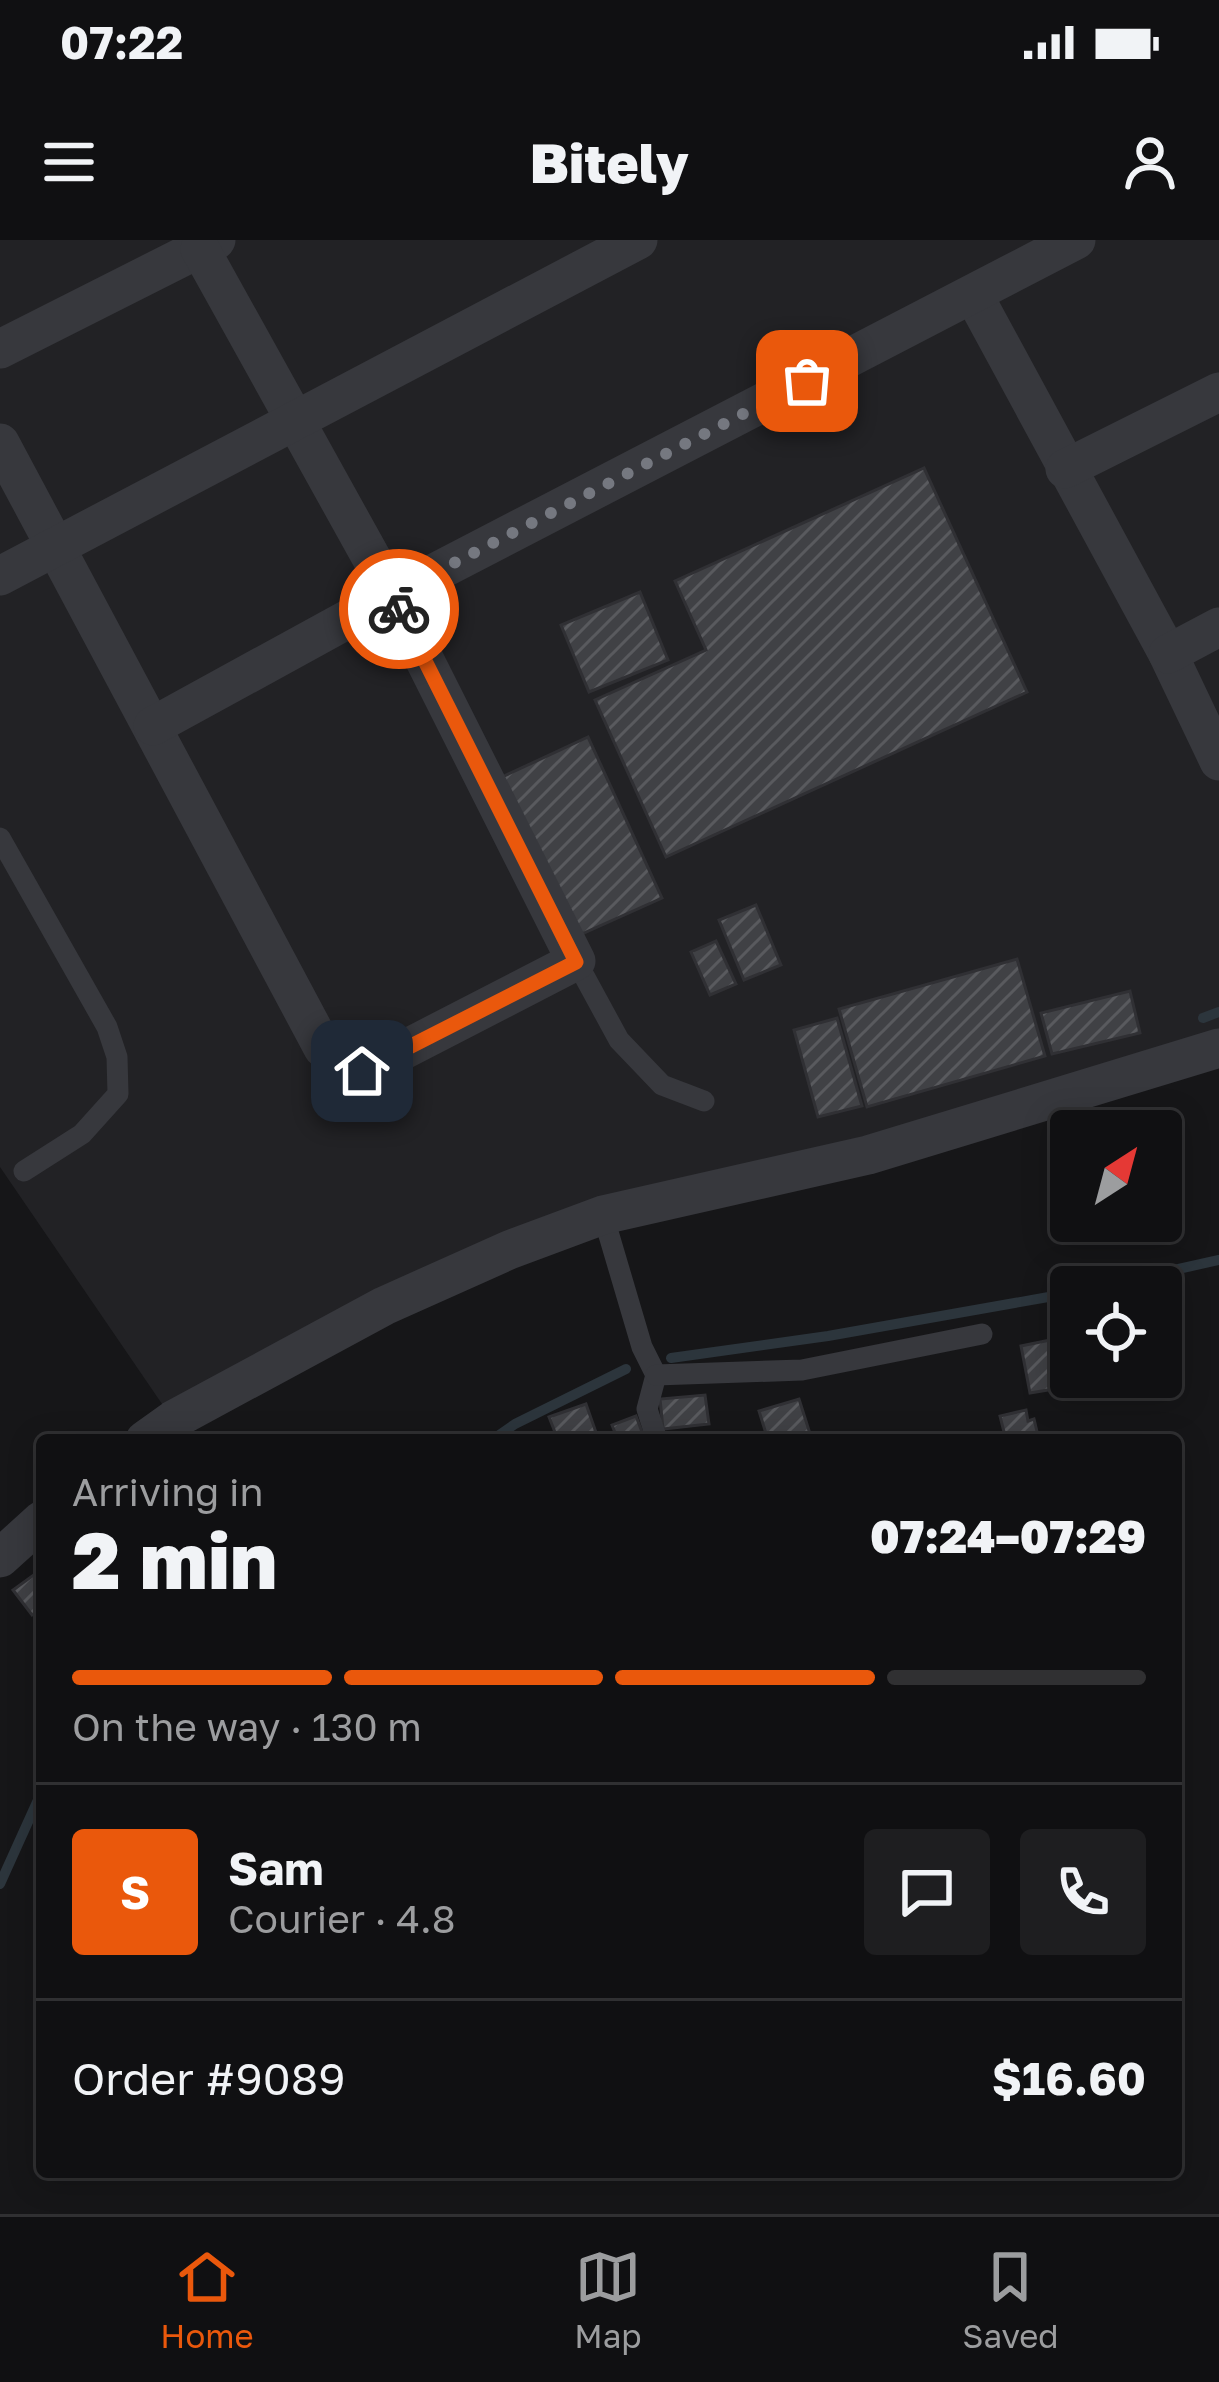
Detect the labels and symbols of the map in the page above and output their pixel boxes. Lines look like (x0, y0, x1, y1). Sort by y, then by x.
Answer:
pin (756, 330, 858, 432)
courier (339, 549, 459, 669)
pin (311, 1020, 413, 1122)
north arrow (1050, 1110, 1182, 1242)

